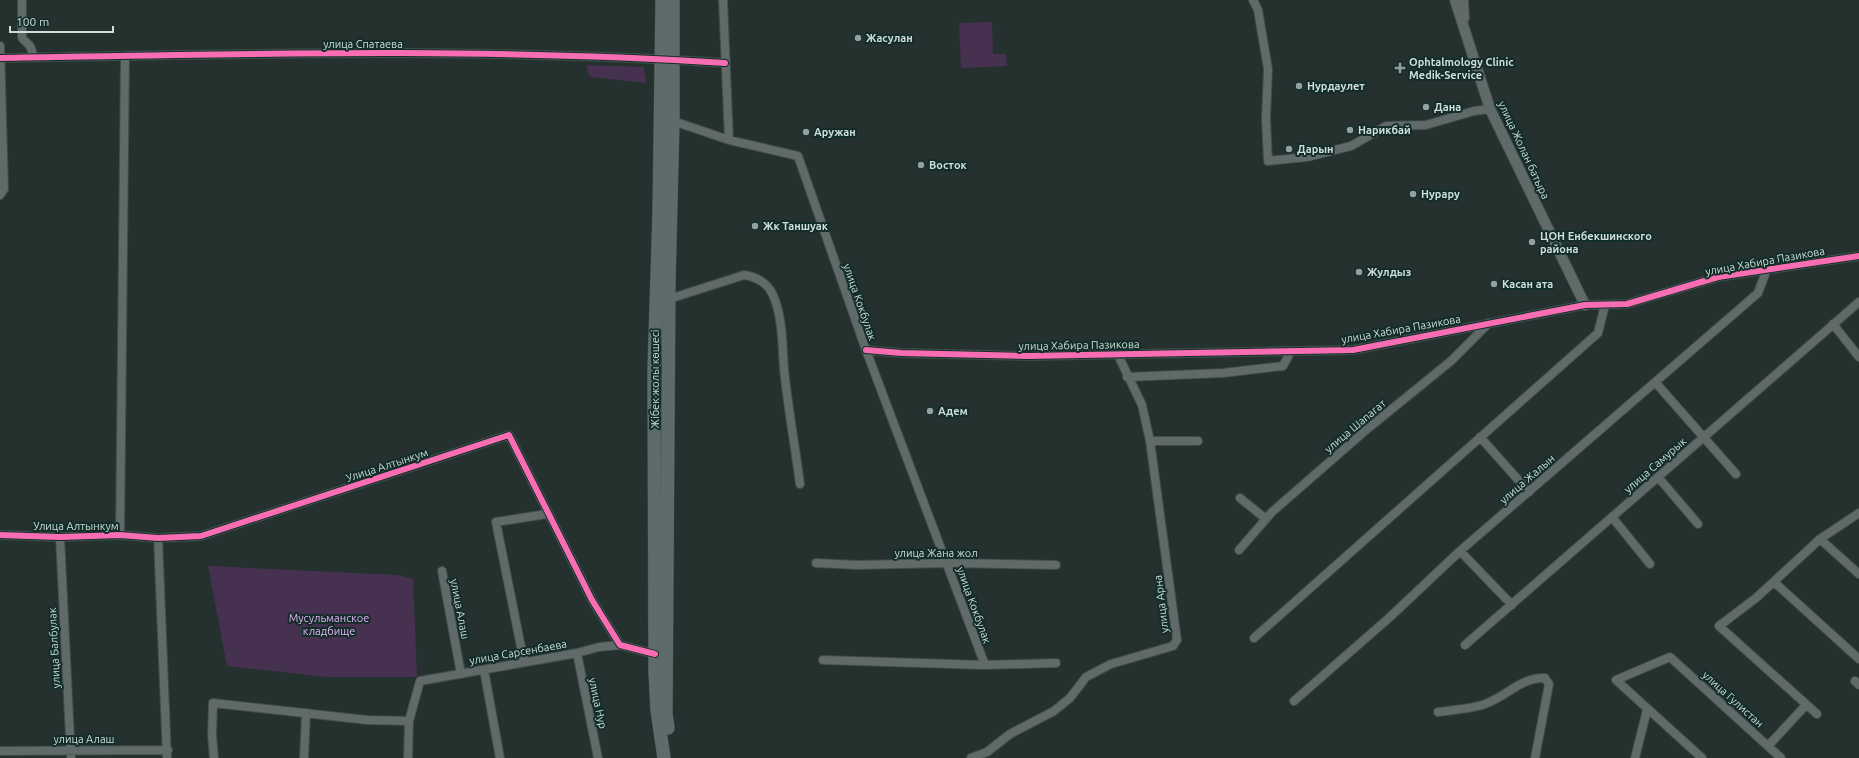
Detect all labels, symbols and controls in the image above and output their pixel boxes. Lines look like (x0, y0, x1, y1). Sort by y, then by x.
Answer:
scale bar (10, 8, 113, 34)
text: 100 m (16, 15, 49, 28)
place label: Жасулан (866, 32, 913, 44)
marker: Жасулан (853, 33, 863, 43)
street label: улица Спатаева (323, 38, 403, 50)
place label: Ophtalmology Clinic Medik-Service (1409, 56, 1514, 81)
marker: Ophtalmology Clinic Medik-Service (1394, 62, 1406, 74)
place label: Нурдаулет (1307, 80, 1365, 92)
marker: Нурдаулет (1294, 81, 1304, 91)
street label: улица Жолан батыра (1496, 99, 1552, 201)
place label: Дана (1434, 101, 1461, 113)
marker: Дана (1421, 102, 1431, 112)
place label: Нарикбай (1358, 124, 1411, 136)
marker: Нарикбай (1345, 125, 1355, 135)
place label: Аружан (814, 126, 856, 138)
marker: Аружан (801, 127, 811, 137)
place label: Дарын (1297, 143, 1334, 155)
marker: Дарын (1284, 144, 1294, 154)
place label: Восток (929, 159, 968, 171)
marker: Восток (916, 160, 926, 170)
place label: Нурару (1421, 188, 1460, 200)
marker: Нурару (1408, 189, 1418, 199)
place label: Жк Таншуак (763, 220, 829, 232)
marker: Жк Таншуак (750, 221, 760, 231)
place label: ЦОН Енбекшинского района (1540, 230, 1652, 255)
marker: ЦОН Енбекшинского района (1527, 237, 1537, 247)
street label: улица Хабира Пазикова (1704, 245, 1826, 277)
street label: улица Кокбулак (841, 262, 879, 342)
place label: Жулдыз (1367, 266, 1411, 278)
marker: Жулдыз (1354, 267, 1364, 277)
place label: Касан ата (1502, 278, 1553, 290)
marker: Касан ата (1489, 279, 1499, 289)
street label: улица Хабира Пазикова (1340, 313, 1462, 345)
street label: Жібек жолы көшесі (649, 329, 661, 429)
street label: улица Хабира Пазикова (1018, 338, 1140, 352)
street label: улица Шапагат (1322, 397, 1388, 455)
place label: Адем (938, 405, 968, 417)
marker: Адем (925, 406, 935, 416)
street label: улица Самурык (1621, 434, 1689, 495)
street label: Улица Алтынкум (345, 446, 429, 484)
street label: улица Жалын (1497, 452, 1557, 506)
street label: Улица Алтынкум (33, 520, 119, 532)
street label: улица Жана жол (894, 547, 978, 559)
street label: улица Кокбулак (955, 565, 994, 645)
street label: улица Арна (1151, 574, 1171, 634)
street label: улица Алаш (448, 578, 472, 640)
street label: улица Балбулак (46, 607, 62, 689)
park label: Мусульманское кладбище (289, 612, 369, 637)
street label: улица Сарсенбаева (468, 637, 568, 667)
street label: улица Гулистан (1700, 668, 1766, 730)
street label: улица Нур (587, 676, 609, 730)
street label: улица Алаш (53, 733, 115, 745)

